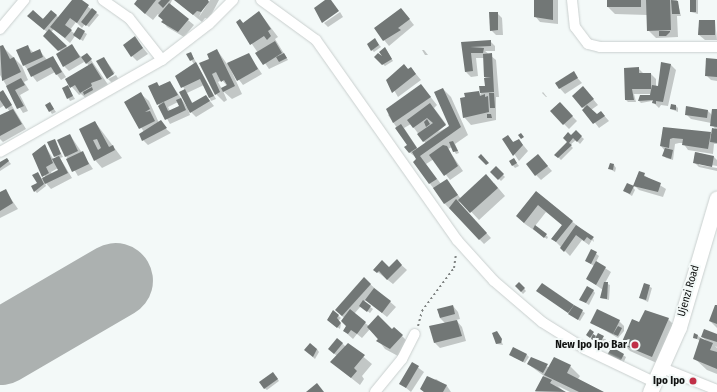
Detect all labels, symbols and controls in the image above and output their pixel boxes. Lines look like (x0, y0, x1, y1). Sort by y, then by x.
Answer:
street label: Ujenzi Road (675, 264, 703, 318)
place label: New Ipo Ipo Bar (555, 338, 627, 352)
marker: New Ipo Ipo Bar (630, 340, 640, 350)
place label: Ipo Ipo (653, 374, 685, 388)
marker: Ipo Ipo (688, 376, 698, 386)

